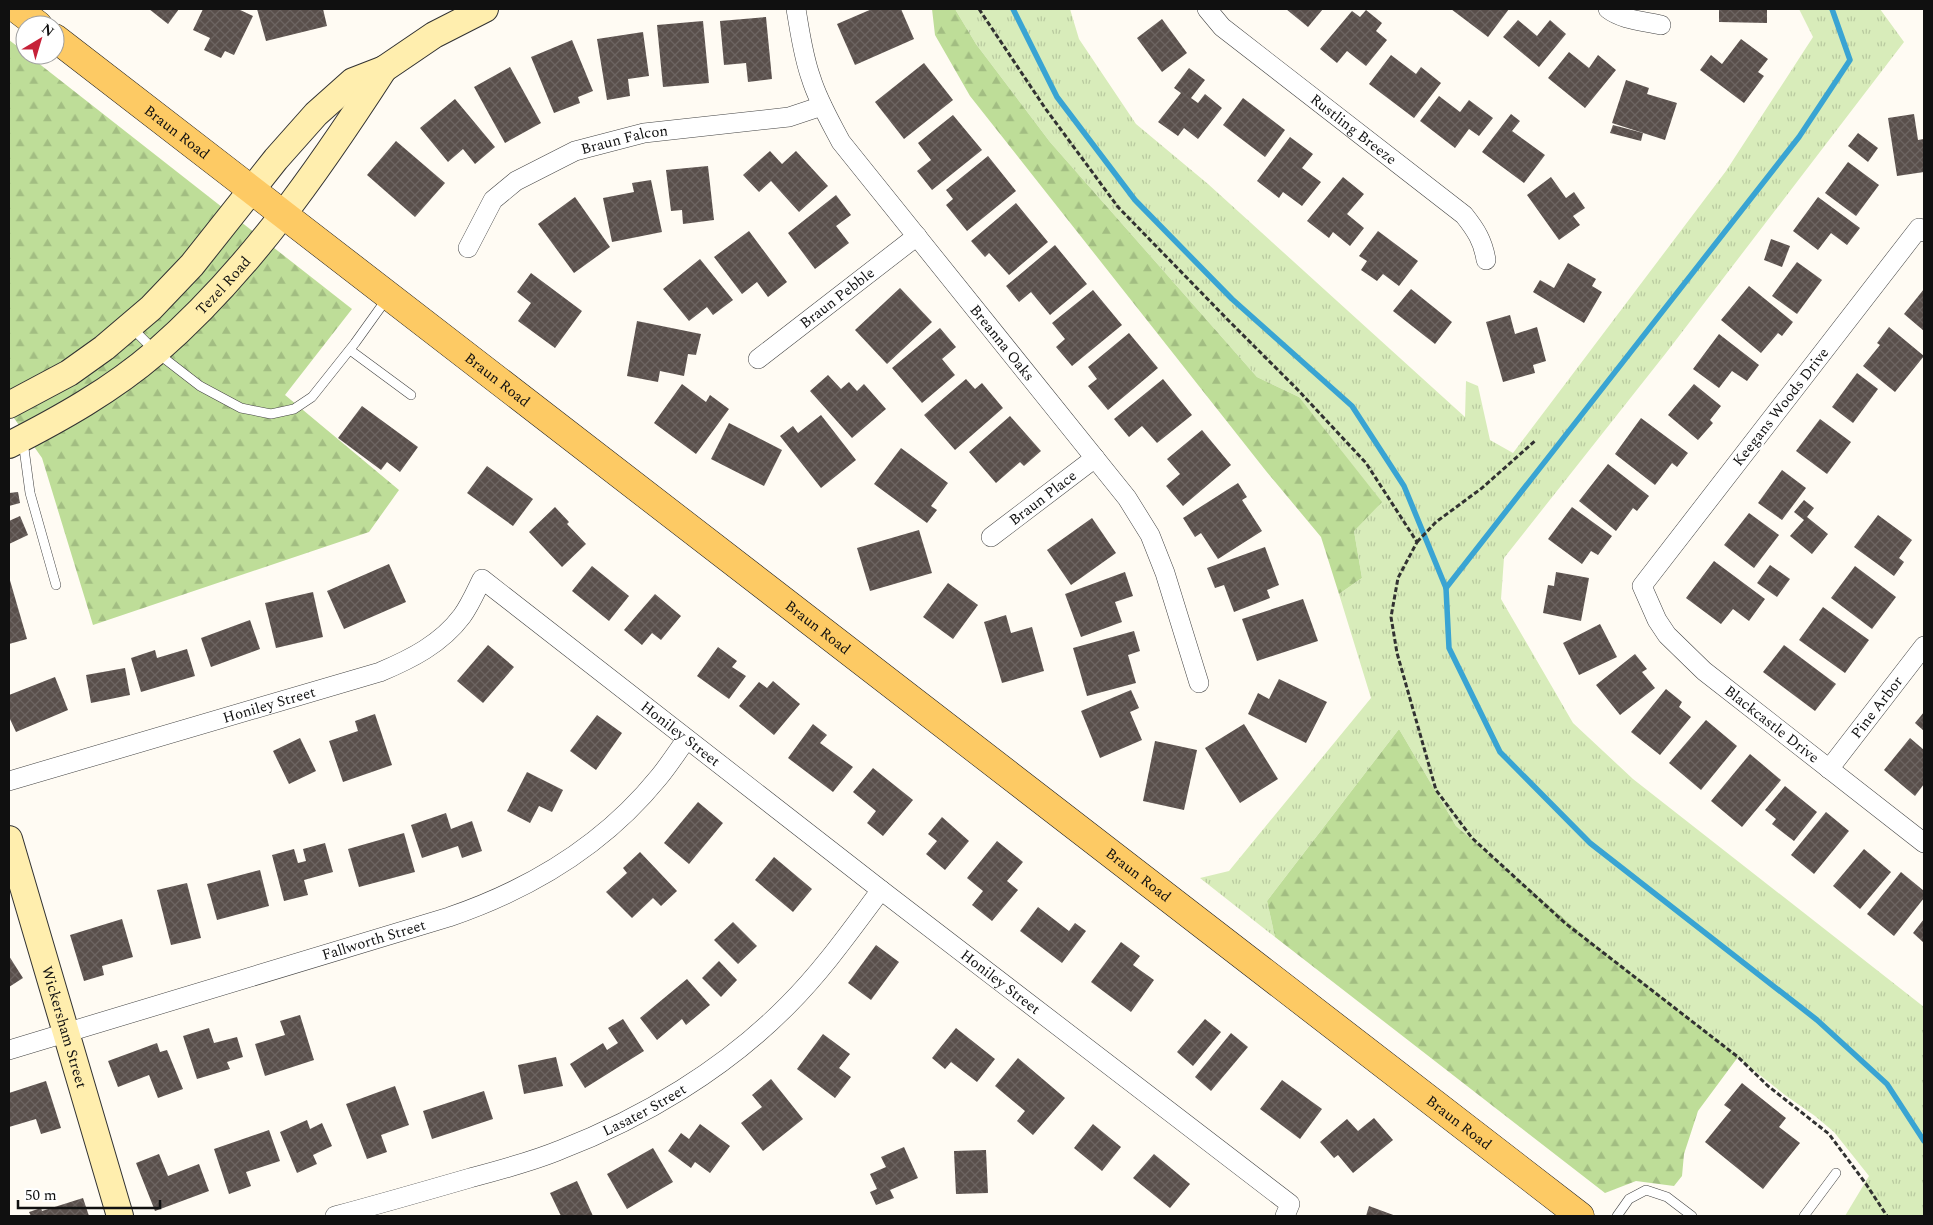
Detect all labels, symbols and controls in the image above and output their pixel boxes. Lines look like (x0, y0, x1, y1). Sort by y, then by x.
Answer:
north arrow (15, 15, 65, 65)
text: N (37, 18, 59, 42)
street label: Rustling Breeze (1305, 88, 1402, 170)
street label: Braun Road (139, 99, 215, 165)
street label: Braun Falcon (578, 119, 669, 161)
street label: Tezel Road (190, 251, 256, 320)
street label: Braun Pebble (795, 261, 879, 334)
street label: Breanna Oaks (964, 299, 1040, 386)
street label: Keegans Woods Drive (1727, 343, 1835, 471)
street label: Braun Road (459, 347, 535, 413)
street label: Braun Place (1004, 464, 1082, 531)
street label: Braun Road (780, 594, 856, 660)
street label: Pine Arbor (1845, 671, 1908, 744)
street label: Honiley Street (220, 680, 318, 729)
street label: Blackcastle Drive (1719, 680, 1824, 769)
street label: Honiley Street (636, 695, 725, 772)
street label: Braun Road (1100, 842, 1176, 908)
street label: Fallworth Street (319, 913, 429, 966)
street label: Honiley Street (956, 944, 1046, 1020)
street label: Wickersham Street (35, 963, 93, 1091)
street label: Lasater Street (599, 1078, 691, 1142)
street label: Braun Road (1421, 1090, 1497, 1155)
scale bar (18, 1178, 160, 1210)
text: 50 m (25, 1184, 57, 1207)

